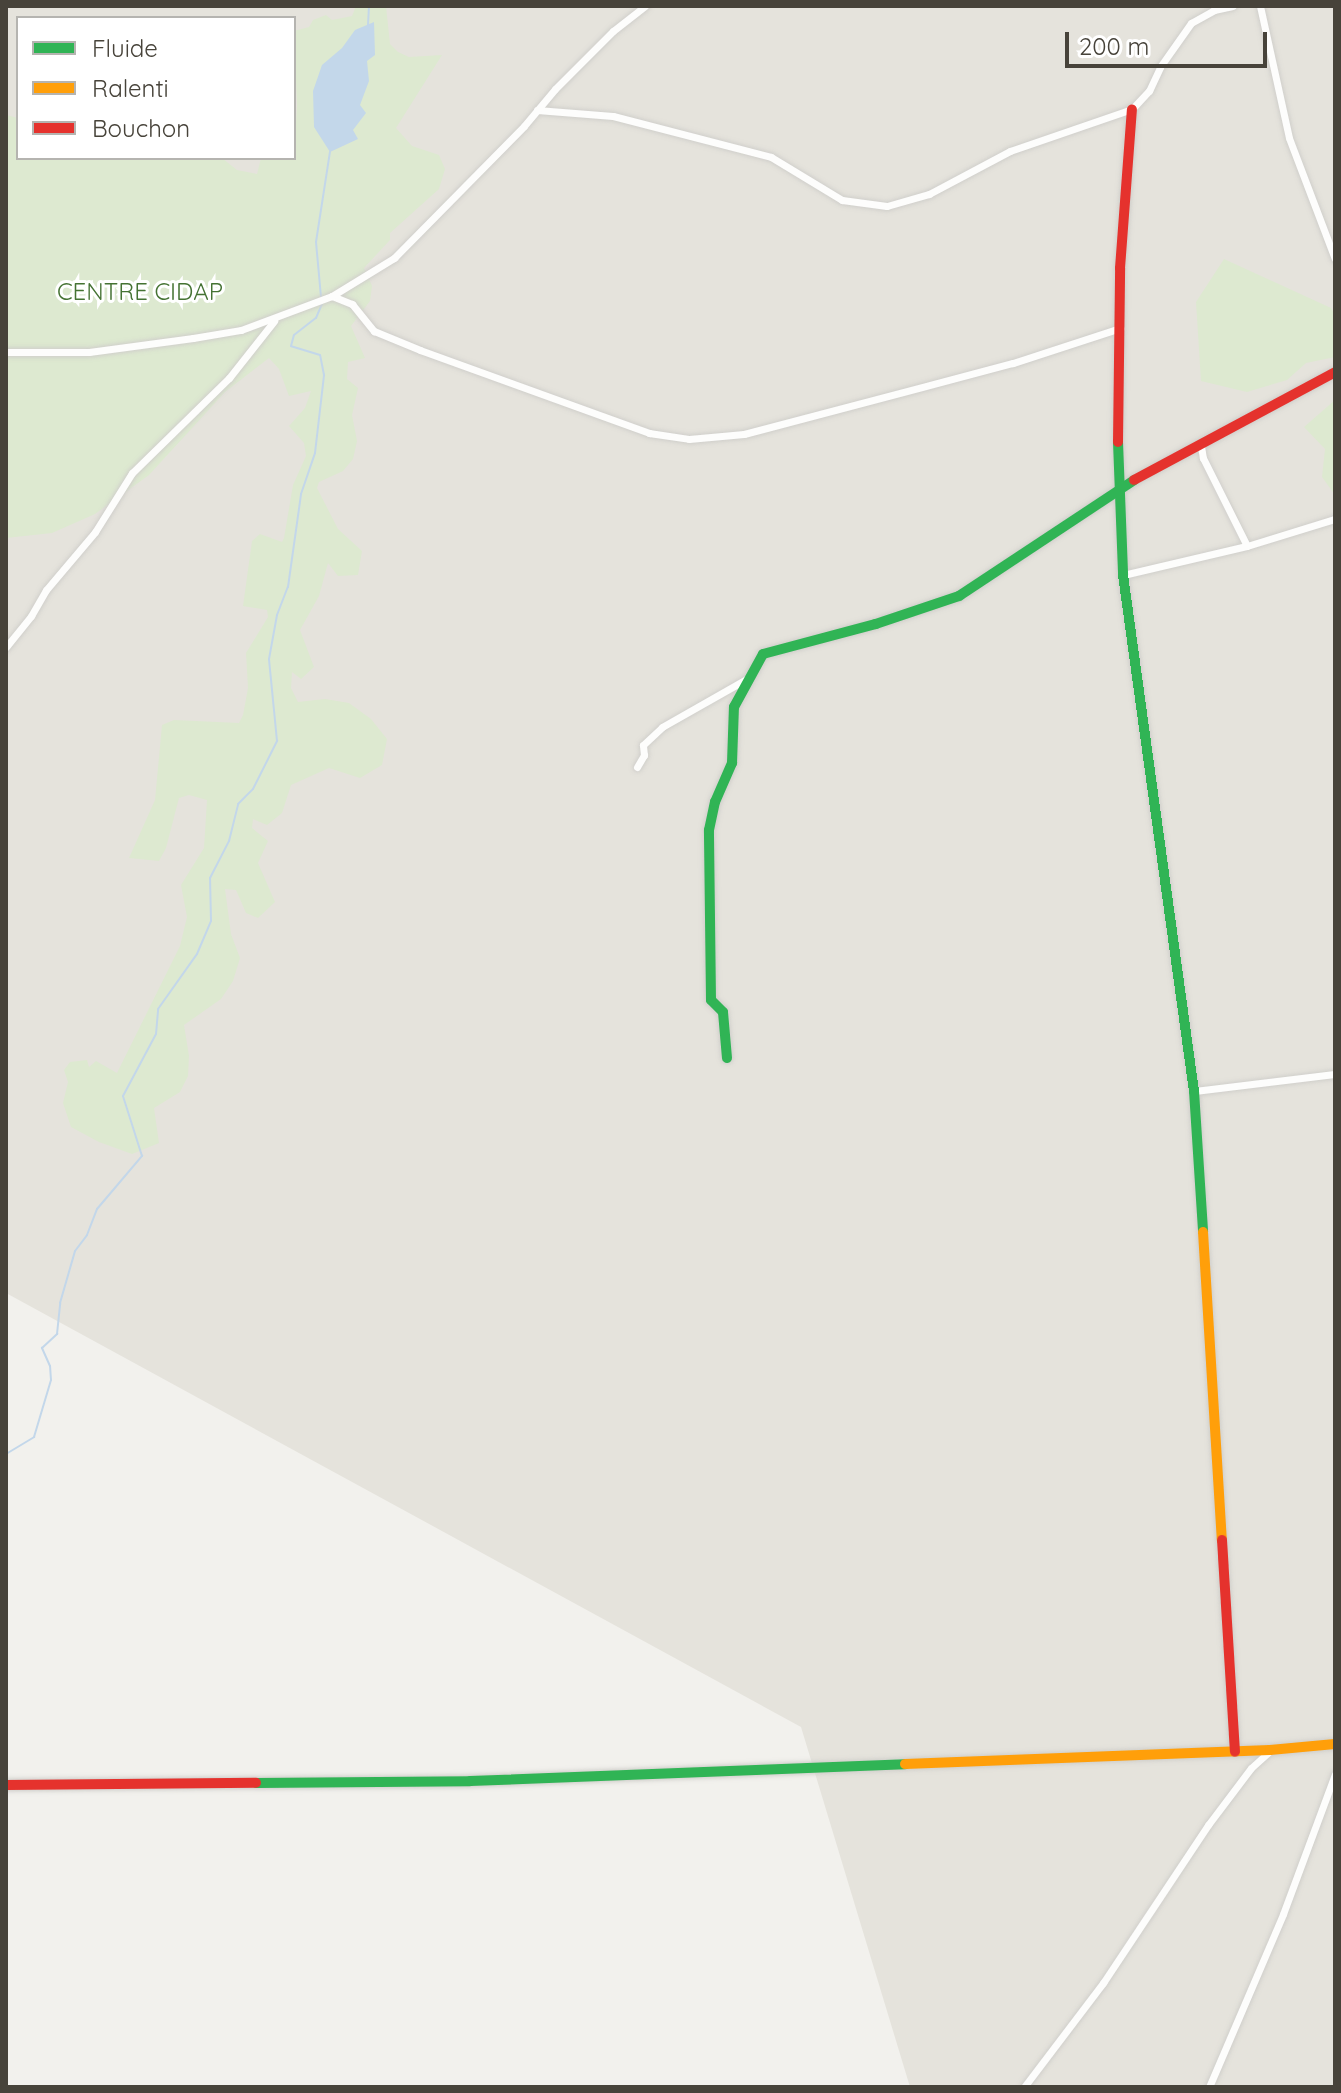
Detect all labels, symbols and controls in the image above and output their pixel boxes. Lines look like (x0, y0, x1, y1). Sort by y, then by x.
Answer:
legend (16, 16, 296, 160)
scale bar (1069, 16, 1271, 66)
text: 200 m (1079, 31, 1149, 61)
text: Fluide (92, 33, 158, 63)
text: Ralenti (92, 73, 169, 103)
text: Bouchon (92, 113, 190, 143)
park label: CENTRE CIDAP (57, 278, 223, 306)

